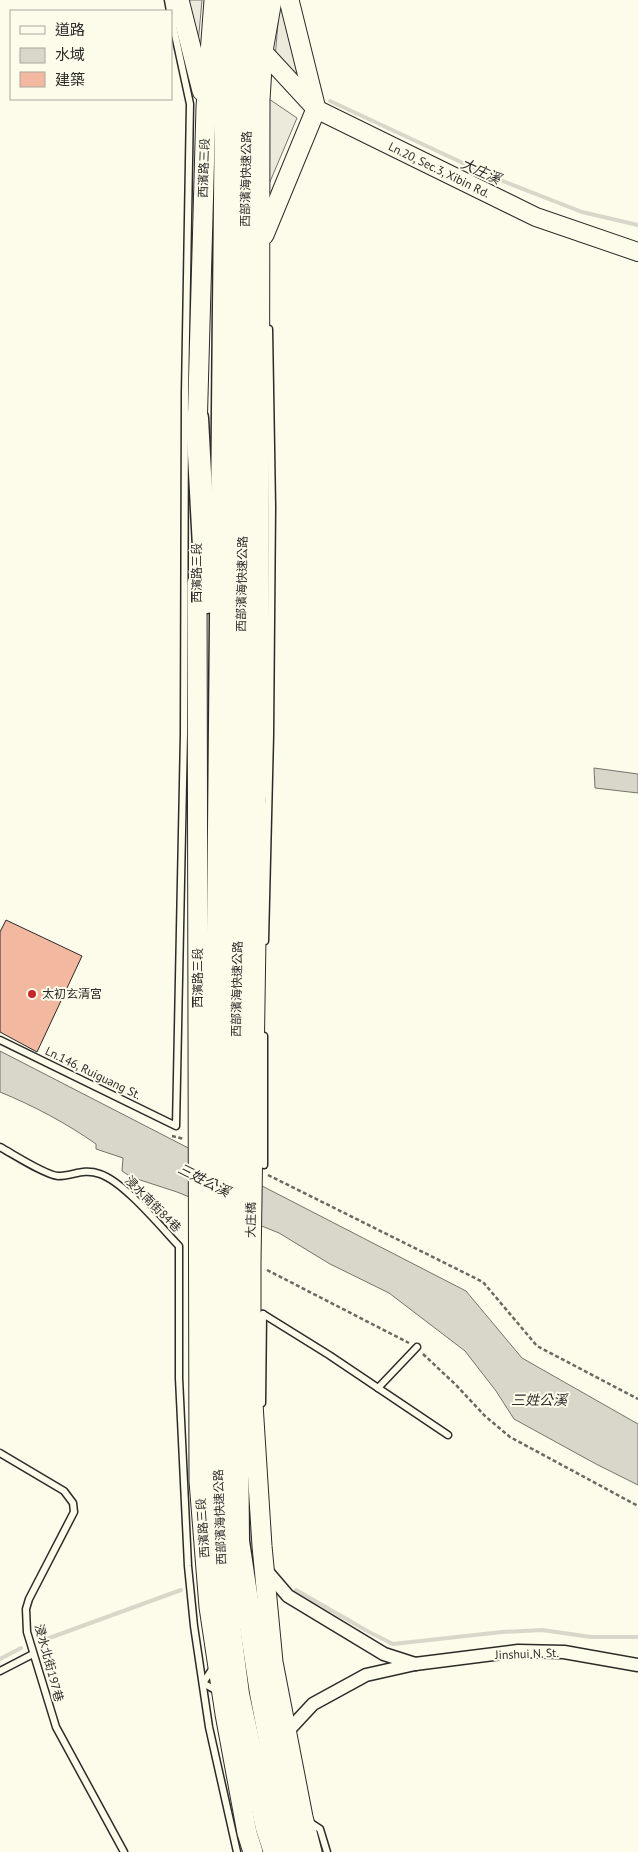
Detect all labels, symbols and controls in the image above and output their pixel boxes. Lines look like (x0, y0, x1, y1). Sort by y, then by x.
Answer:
legend (10, 10, 172, 100)
text: 道路 (55, 20, 85, 39)
text: 水域 (55, 45, 85, 64)
text: 建築 (55, 70, 85, 89)
street label: 西部濱海快速公路 (237, 131, 254, 227)
street label: 西濱路三段 (195, 138, 212, 198)
street label: Ln.20, Sec.3, Xibin Rd. (386, 139, 492, 201)
water label: 大庄溪 (458, 154, 506, 189)
street label: 西部濱海快速公路 (233, 536, 250, 632)
street label: 西濱路三段 (189, 543, 204, 603)
street label: 西部濱海快速公路 (228, 941, 245, 1037)
street label: 西濱路三段 (190, 948, 205, 1008)
place label: 太初玄清宮 (42, 986, 102, 1001)
marker: 太初玄清宮 (26, 988, 38, 1000)
street label: Ln.146, Ruiguang St. (43, 1043, 144, 1102)
water label: 三姓公溪 (175, 1159, 235, 1202)
street label: 浸水南街84巷 (122, 1173, 184, 1235)
street label: 大庄橋 (243, 1202, 258, 1238)
water label: 三姓公溪 (511, 1391, 569, 1409)
street label: 西部濱海快速公路 (210, 1469, 229, 1565)
street label: 西濱路三段 (193, 1498, 212, 1558)
street label: 浸水北街197巷 (32, 1622, 67, 1703)
street label: Jinshui N. St. (494, 1645, 559, 1662)

